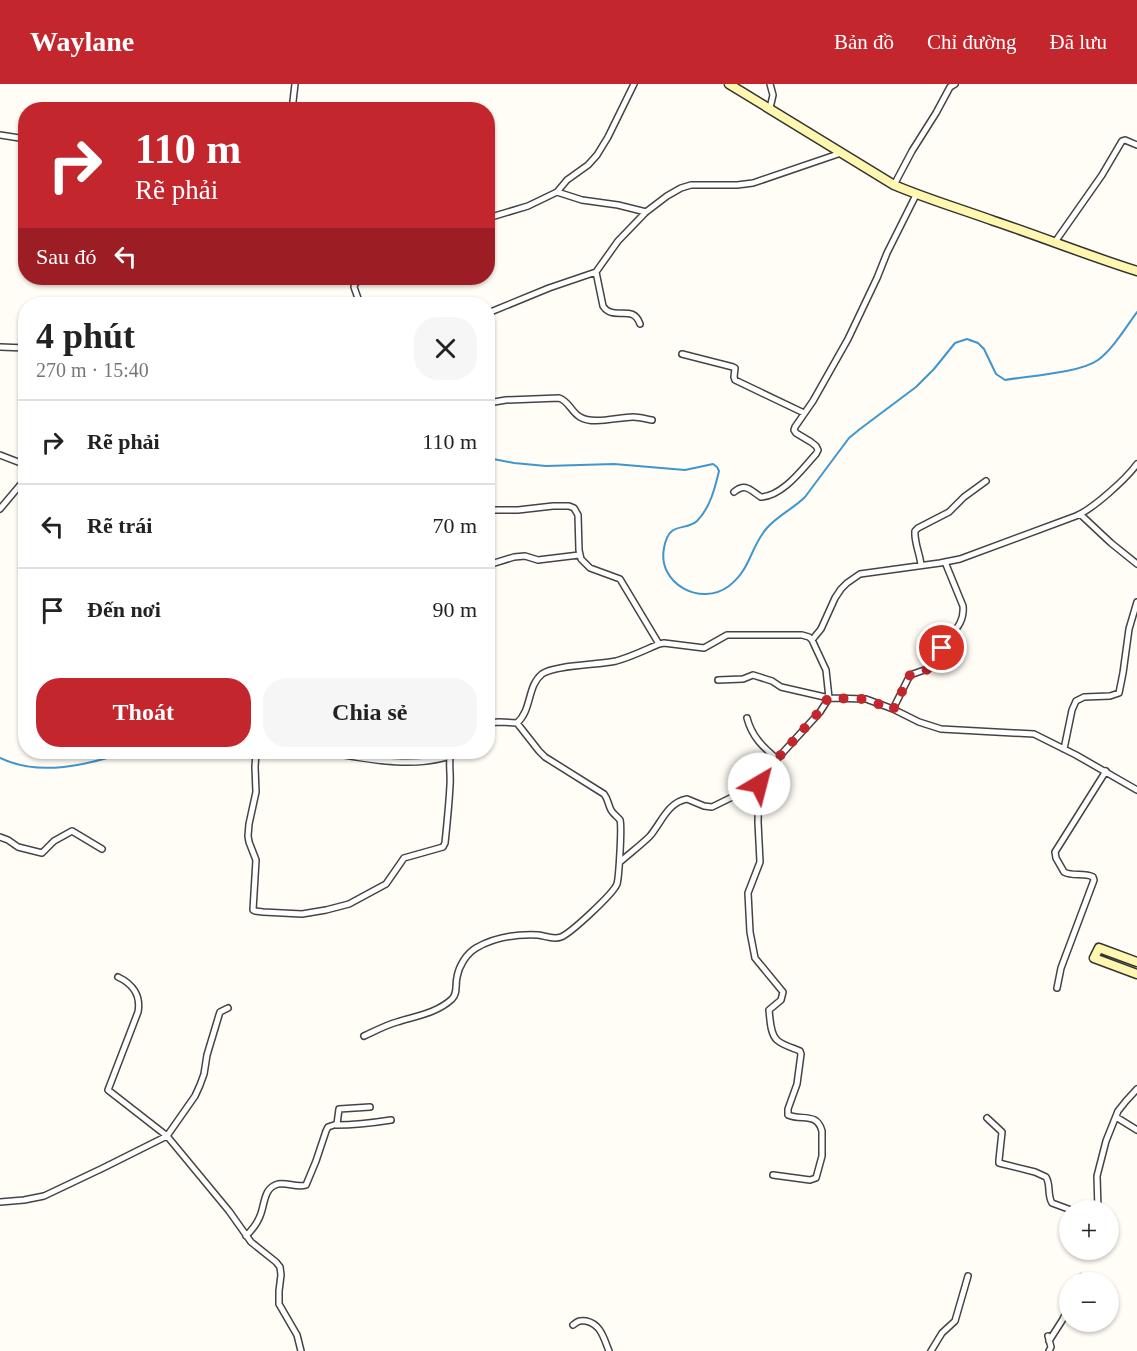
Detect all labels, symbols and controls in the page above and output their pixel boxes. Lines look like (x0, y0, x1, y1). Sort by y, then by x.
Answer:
text: Waylane (30, 26, 134, 57)
text: Bản đồ (834, 30, 894, 54)
text: Chỉ đường (927, 30, 1017, 54)
text: Đã lưu (1050, 30, 1107, 54)
icon: right (36, 126, 114, 204)
text: 110 m (135, 126, 241, 172)
text: Rẽ phải (135, 175, 218, 205)
icon: left (109, 240, 142, 273)
text: Sau đó (36, 244, 97, 269)
text: 4 phút (36, 316, 135, 356)
button: close (414, 317, 477, 380)
text: 270 m · 15:40 (36, 359, 149, 381)
icon: right (36, 426, 69, 459)
text: Rẽ phải (87, 429, 160, 454)
text: 110 m (422, 429, 477, 454)
icon: left (36, 510, 69, 543)
text: Rẽ trái (87, 513, 152, 538)
text: 70 m (432, 513, 477, 538)
icon: arrive (36, 594, 69, 627)
text: Đến nơi (87, 597, 161, 622)
text: 90 m (432, 597, 477, 622)
pin (916, 622, 967, 673)
icon: arrive (925, 631, 958, 664)
button: Thoát (36, 678, 251, 747)
button: Chia sẻ (263, 678, 477, 747)
position arrow (727, 752, 791, 816)
map controls (1059, 1200, 1119, 1332)
button: + (1059, 1200, 1119, 1260)
button: − (1059, 1272, 1119, 1332)

